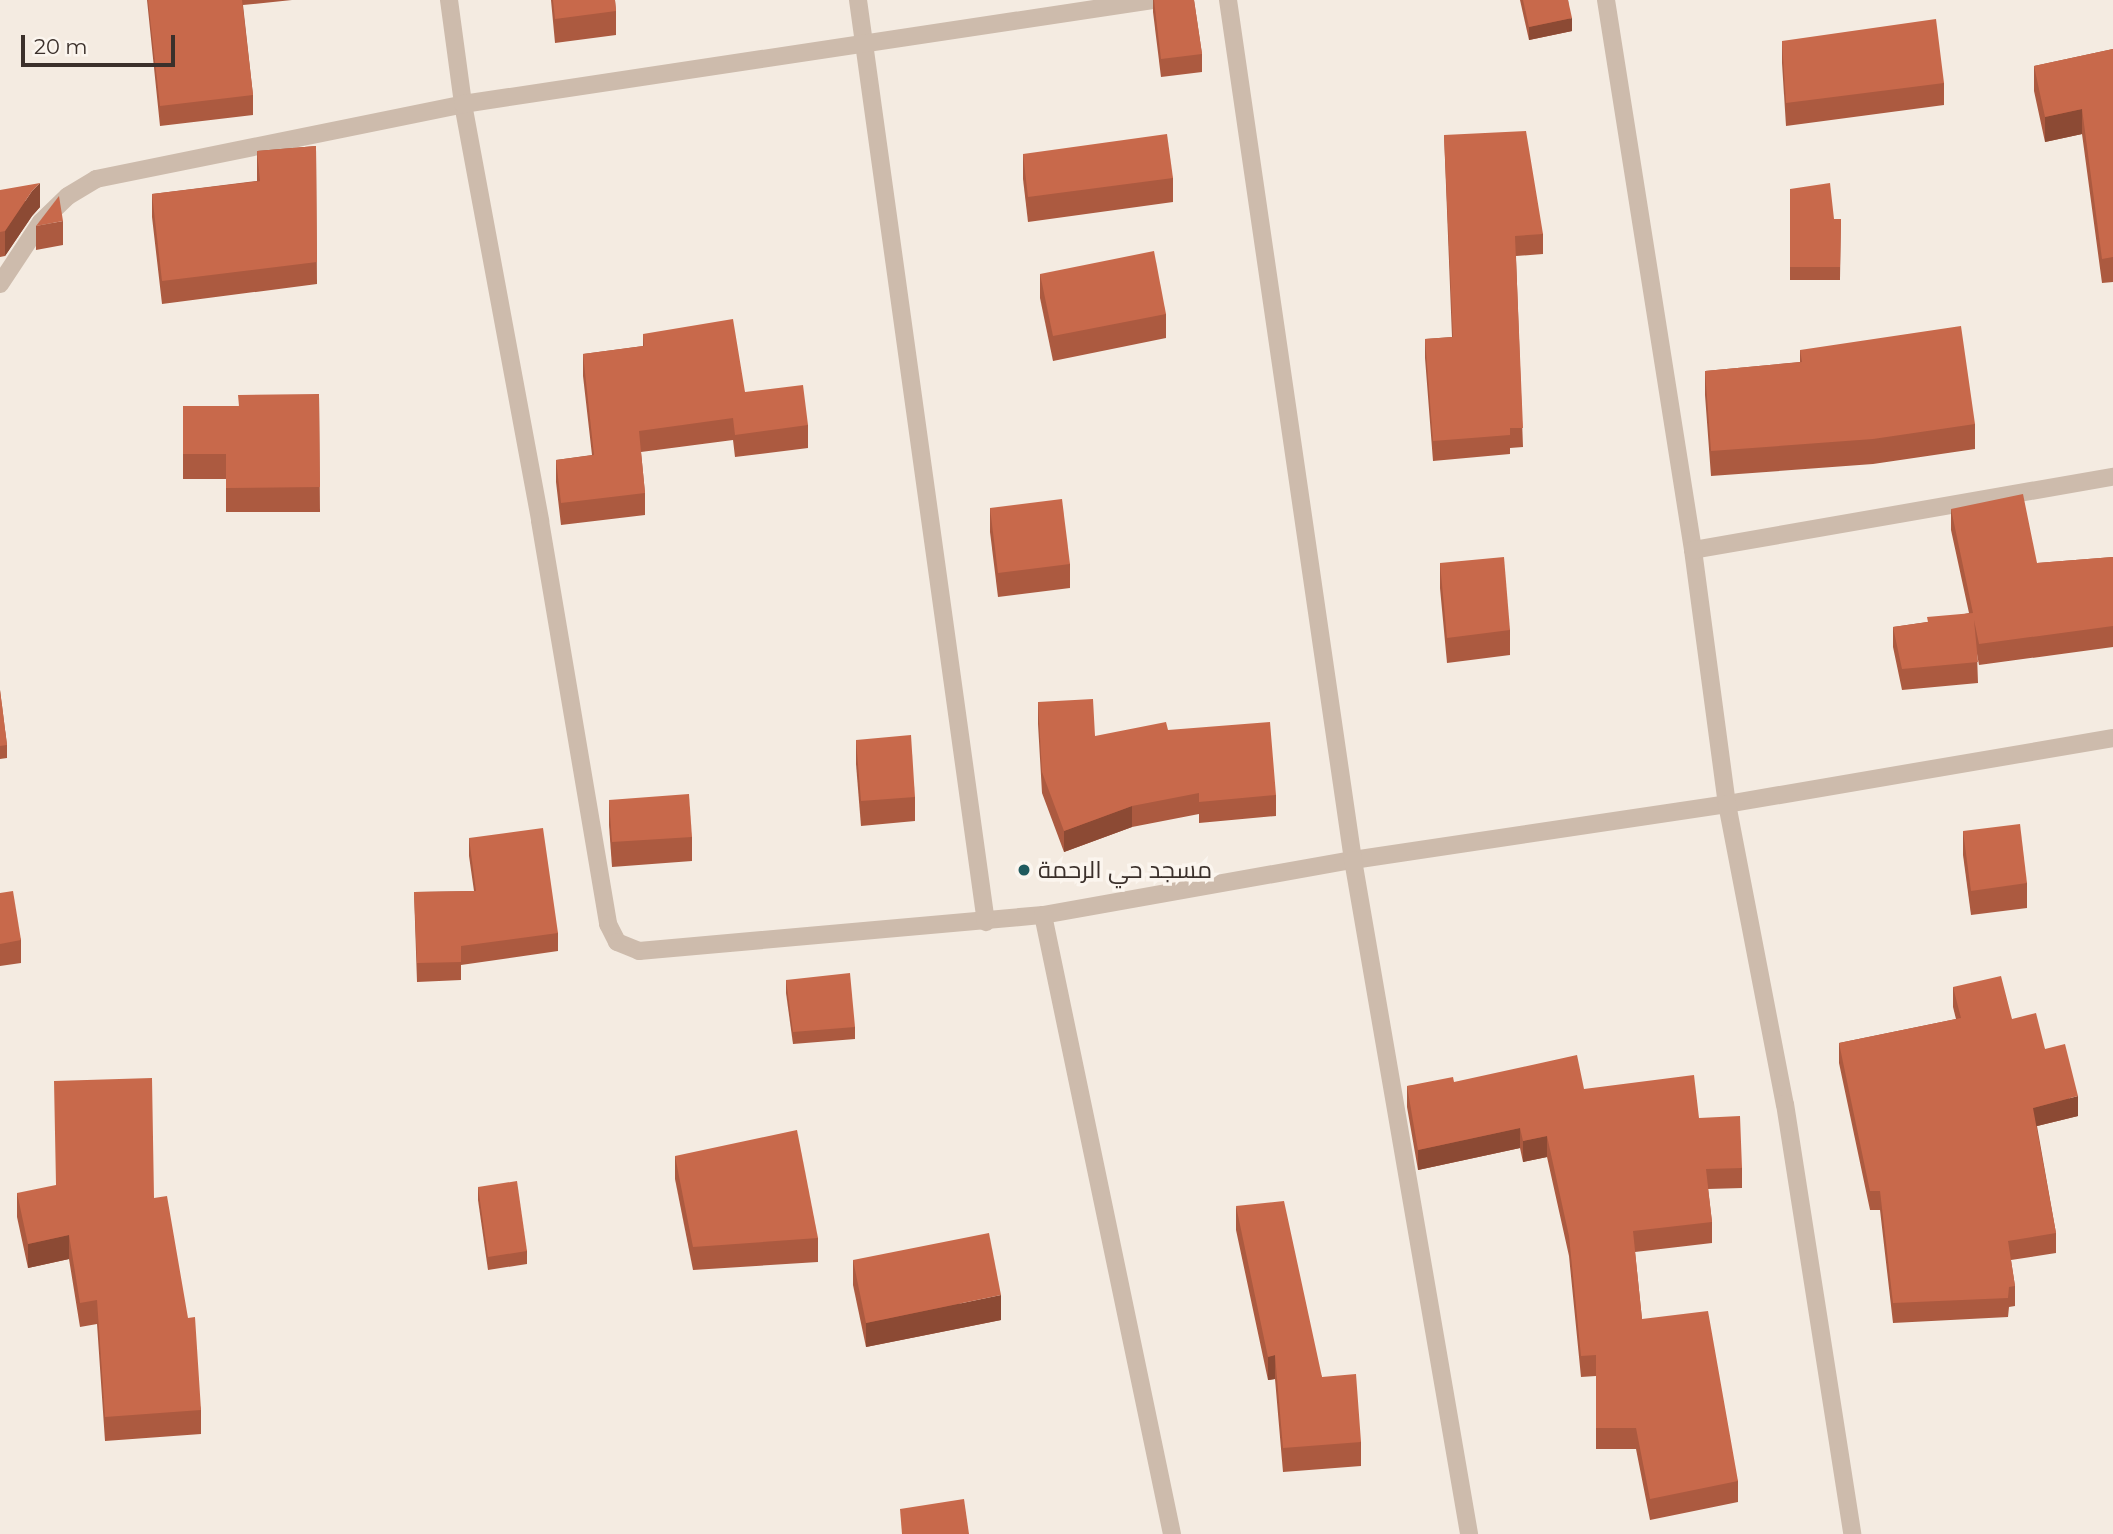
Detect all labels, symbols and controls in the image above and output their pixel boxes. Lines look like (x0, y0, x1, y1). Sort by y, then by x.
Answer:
scale bar (24, 21, 178, 65)
text: 20 m (34, 34, 88, 59)
place label: مسجد حي الرحمة (1038, 856, 1212, 884)
marker: مسجد حي الرحمة (1016, 862, 1032, 878)

